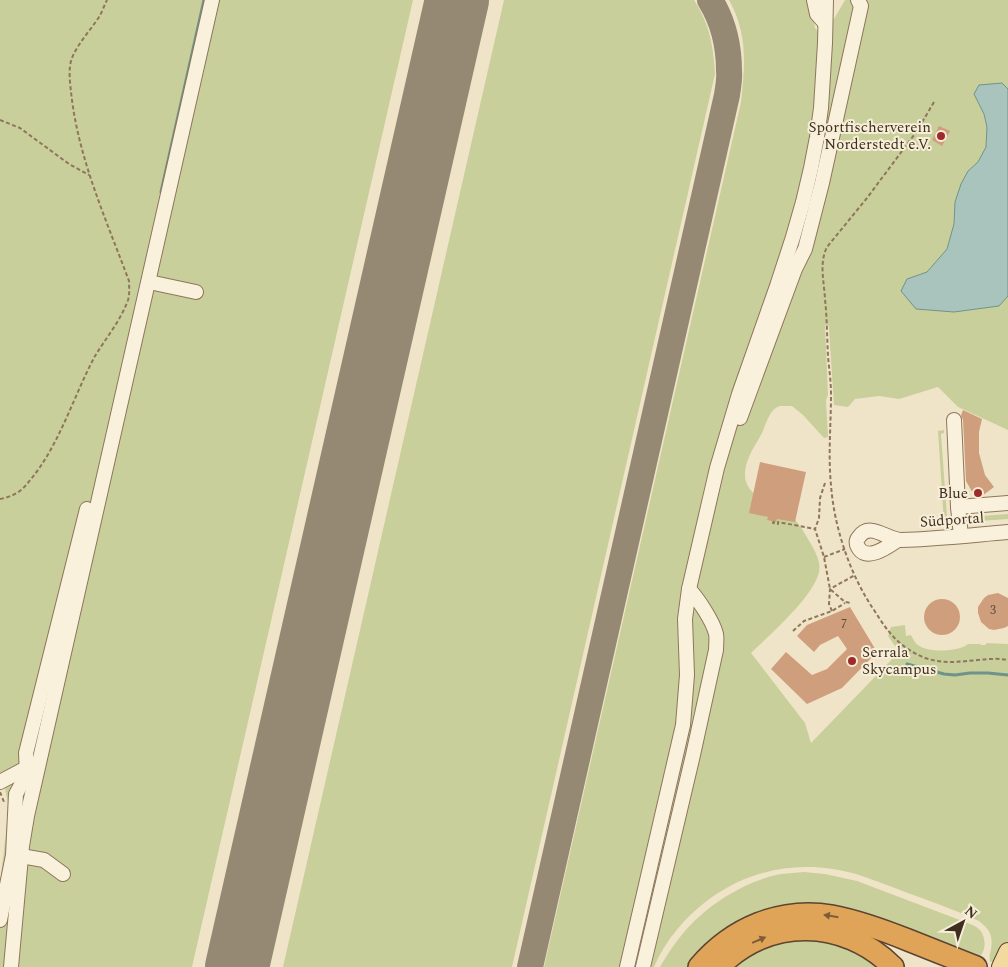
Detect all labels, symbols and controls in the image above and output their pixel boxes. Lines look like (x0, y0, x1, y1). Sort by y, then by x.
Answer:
place label: Sportfischerverein Norderstedt e.V. (809, 116, 931, 156)
marker: Sportfischerverein Norderstedt e.V. (935, 130, 947, 142)
place label: Blue (938, 482, 968, 505)
marker: Blue (972, 487, 984, 499)
street label: Südportal (919, 506, 985, 534)
house number: 3 (990, 601, 996, 620)
house number: 7 (841, 615, 847, 634)
place label: Serrala Skycampus (862, 641, 936, 681)
marker: Serrala Skycampus (846, 655, 858, 667)
north arrow (938, 897, 988, 947)
text: N (960, 901, 982, 924)
one-way arrow (823, 912, 839, 920)
one-way arrow (752, 935, 766, 943)

